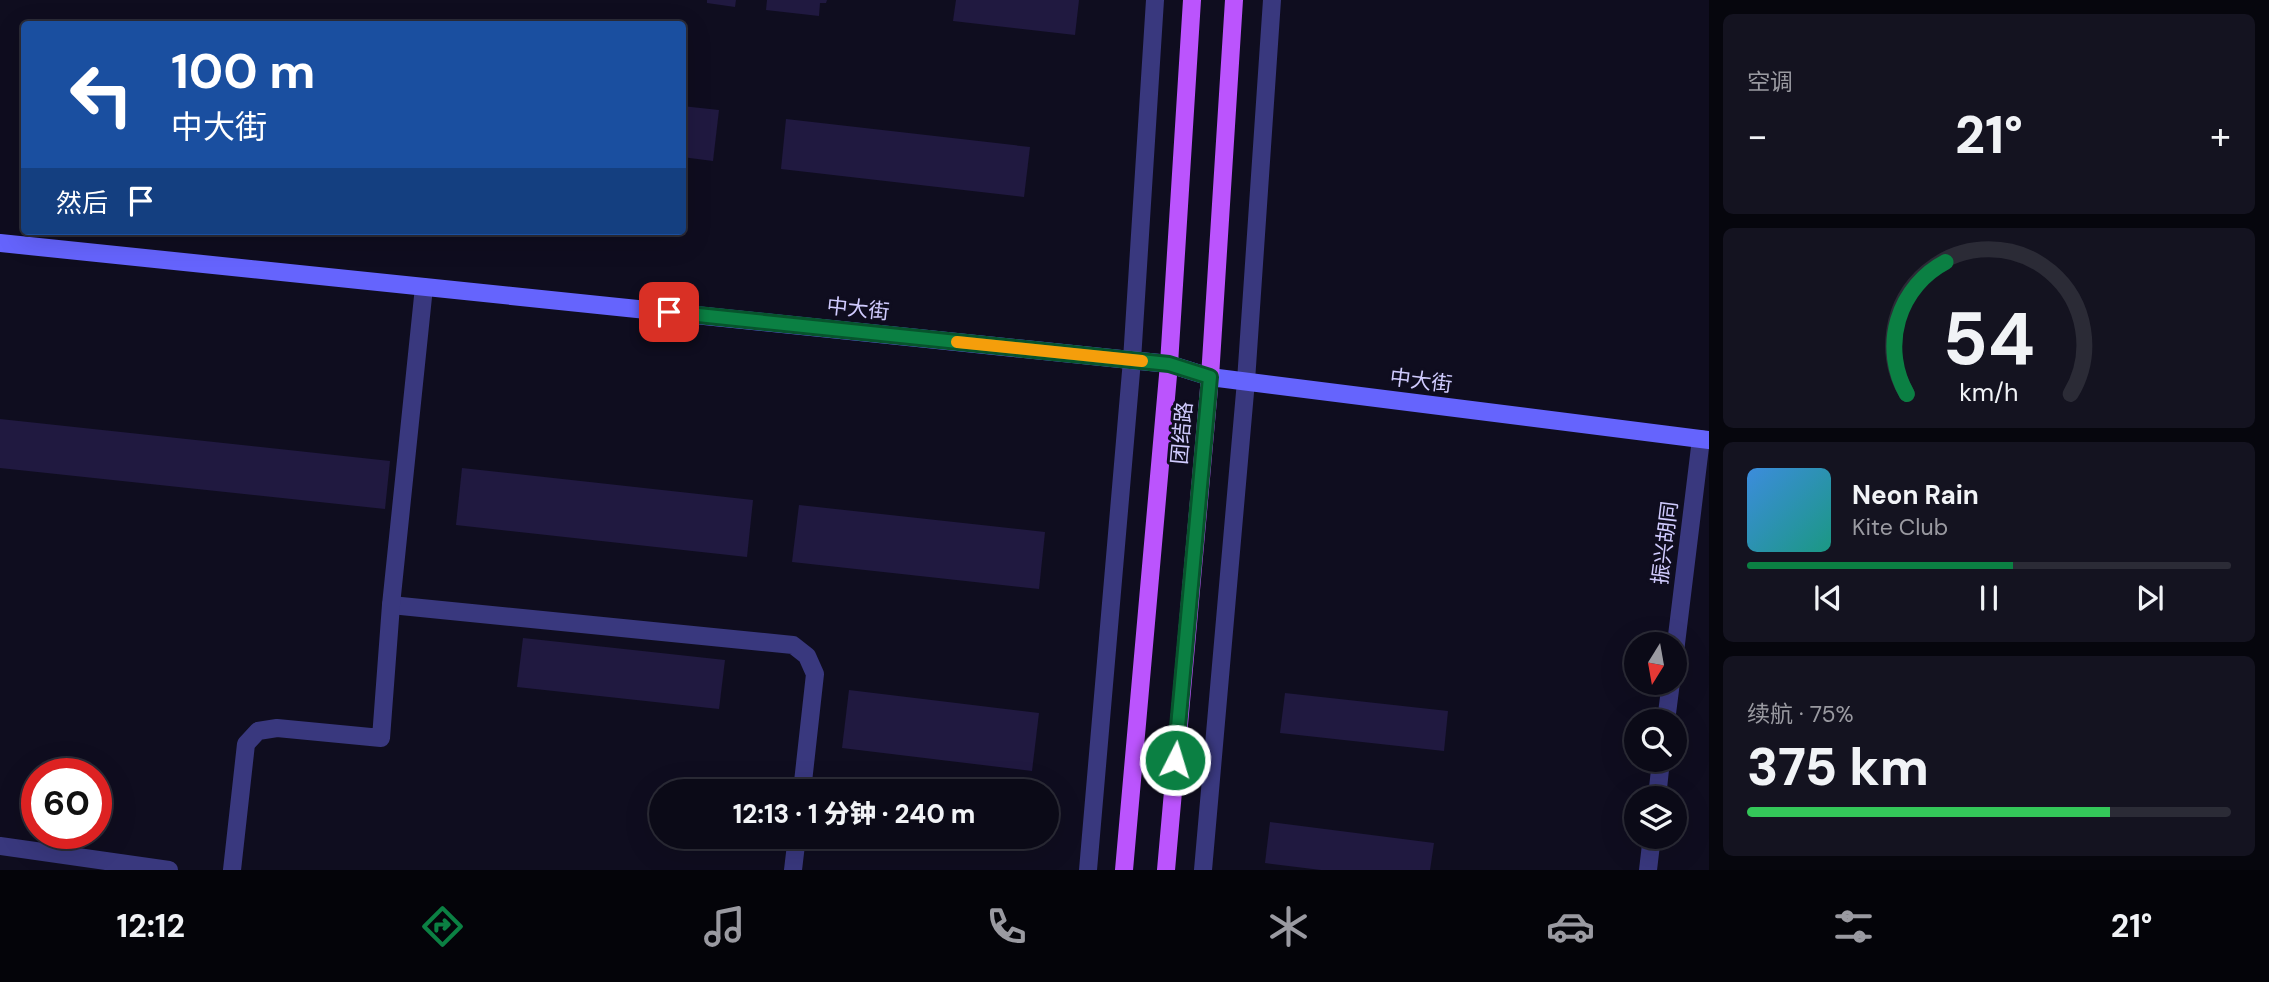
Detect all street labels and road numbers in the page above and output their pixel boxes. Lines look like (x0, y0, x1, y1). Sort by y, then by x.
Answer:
street label: 中大街 (825, 292, 891, 326)
street label: 中大街 (1388, 363, 1454, 399)
street label: 团结路 (1165, 400, 1199, 466)
street label: 振兴胡同 (1646, 500, 1684, 586)

